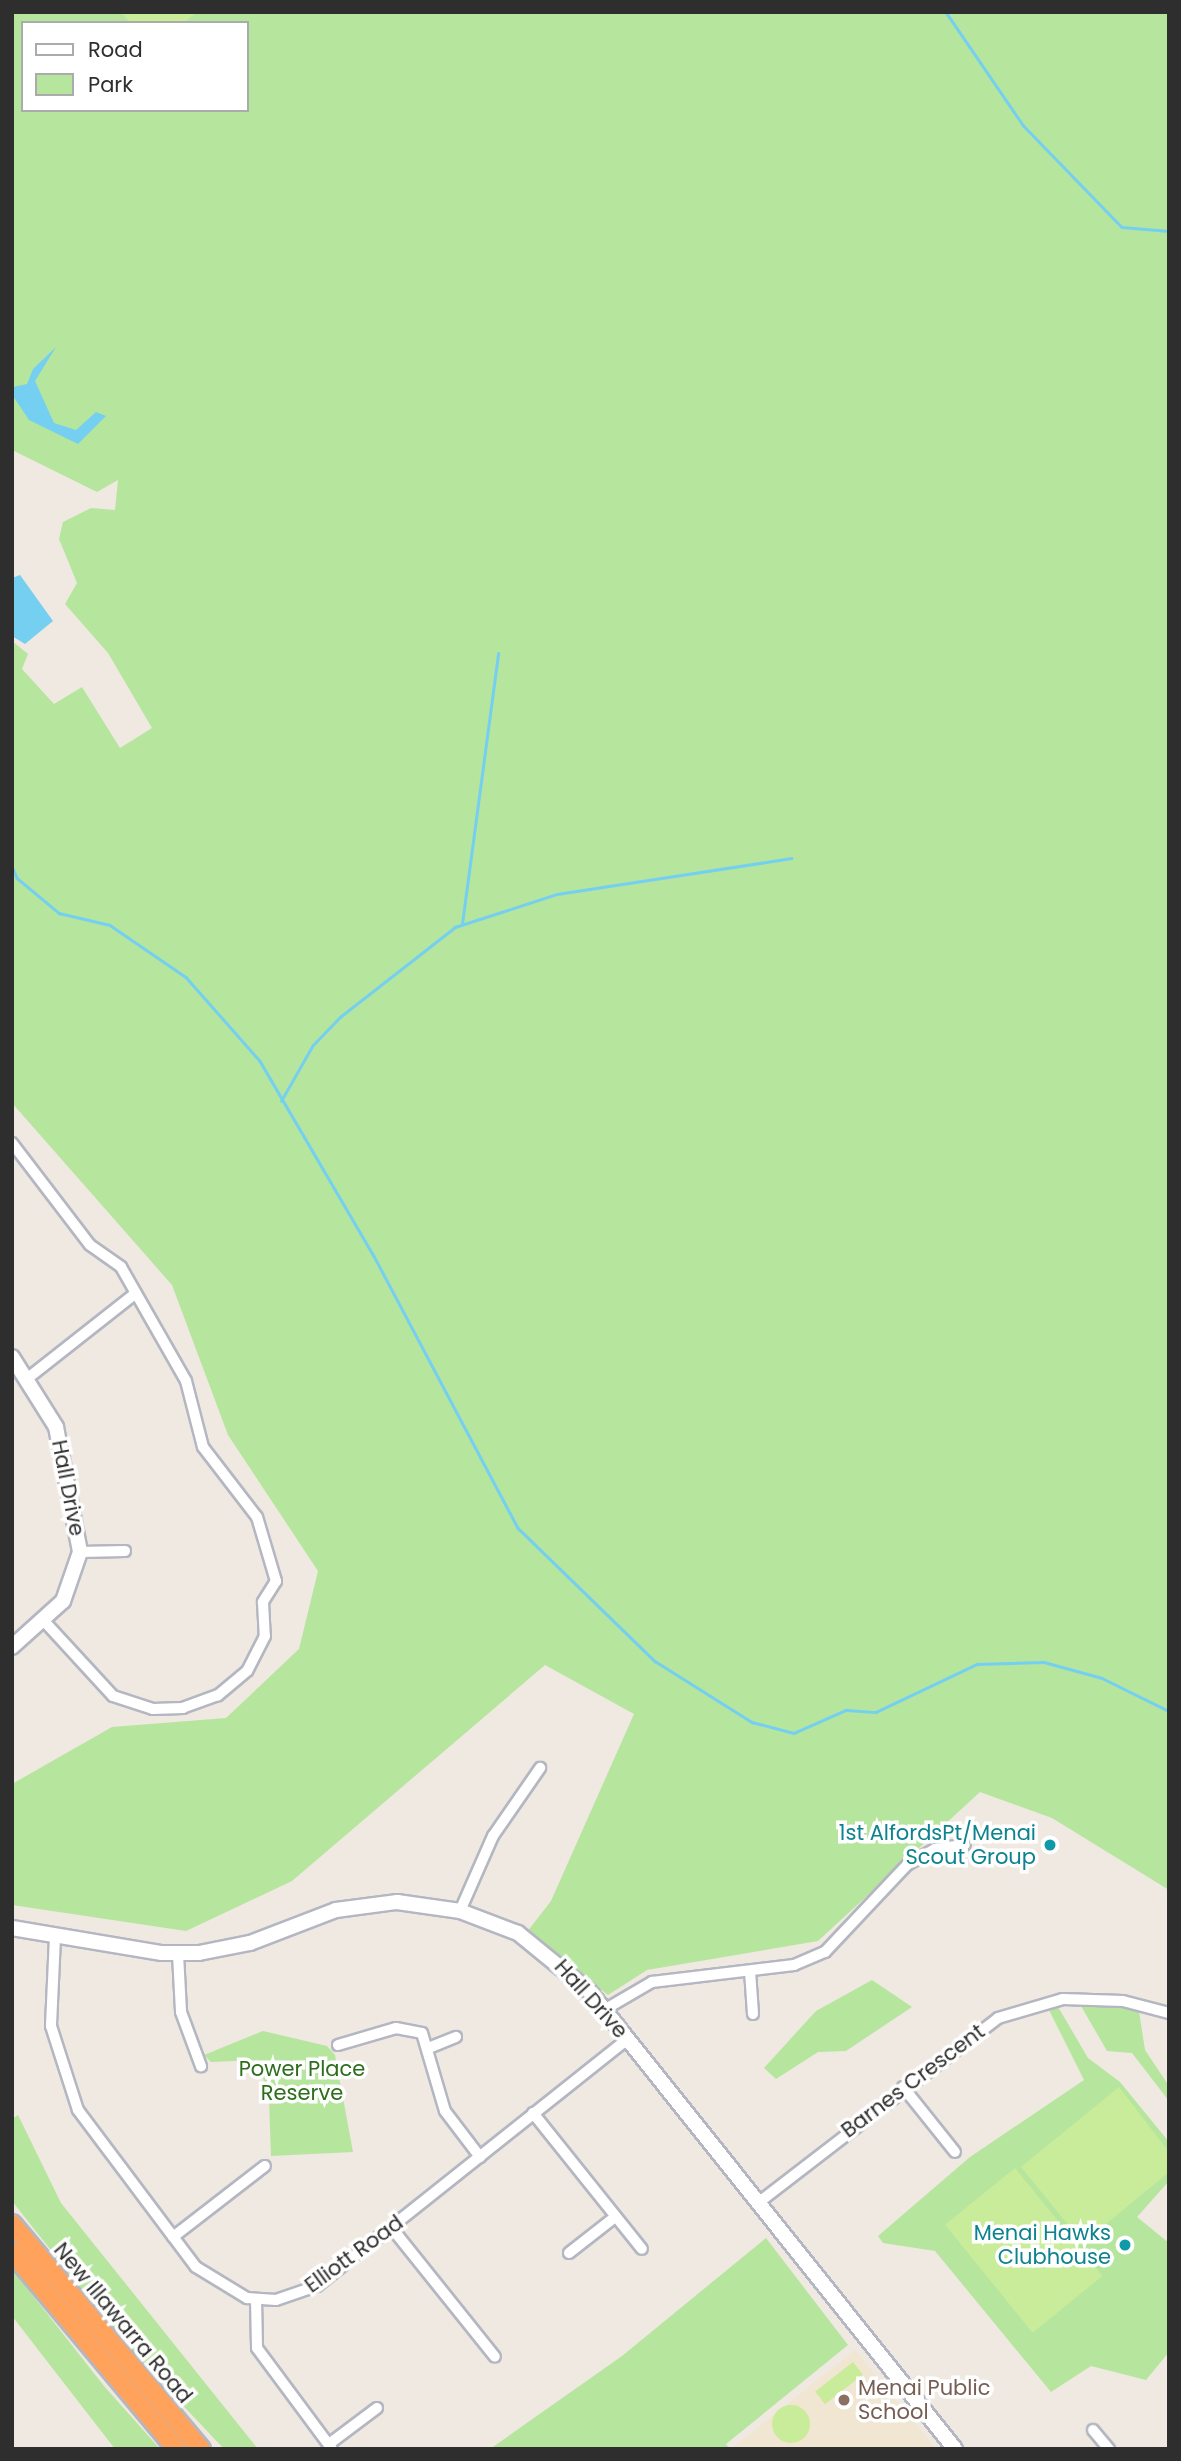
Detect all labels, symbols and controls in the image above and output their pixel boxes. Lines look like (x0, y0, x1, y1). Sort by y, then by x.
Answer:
legend (21, 21, 248, 112)
text: Road (88, 35, 143, 64)
text: Park (88, 70, 133, 99)
street label: Hall Drive (46, 1438, 90, 1538)
place label: 1st AlfordsPt/Menai Scout Group (839, 1820, 1036, 1870)
marker: 1st AlfordsPt/Menai Scout Group (1042, 1837, 1058, 1853)
street label: Hall Drive (549, 1954, 633, 2044)
street label: Barnes Crescent (836, 2019, 990, 2143)
park label: Power Place Reserve (239, 2056, 365, 2106)
street label: Elliott Road (300, 2210, 408, 2298)
place label: Menai Hawks Clubhouse (974, 2220, 1111, 2270)
marker: Menai Hawks Clubhouse (1117, 2237, 1133, 2253)
street label: New Illawarra Road (48, 2238, 198, 2408)
place label: Menai Public School (858, 2375, 990, 2425)
marker: Menai Public School (836, 2392, 852, 2408)

